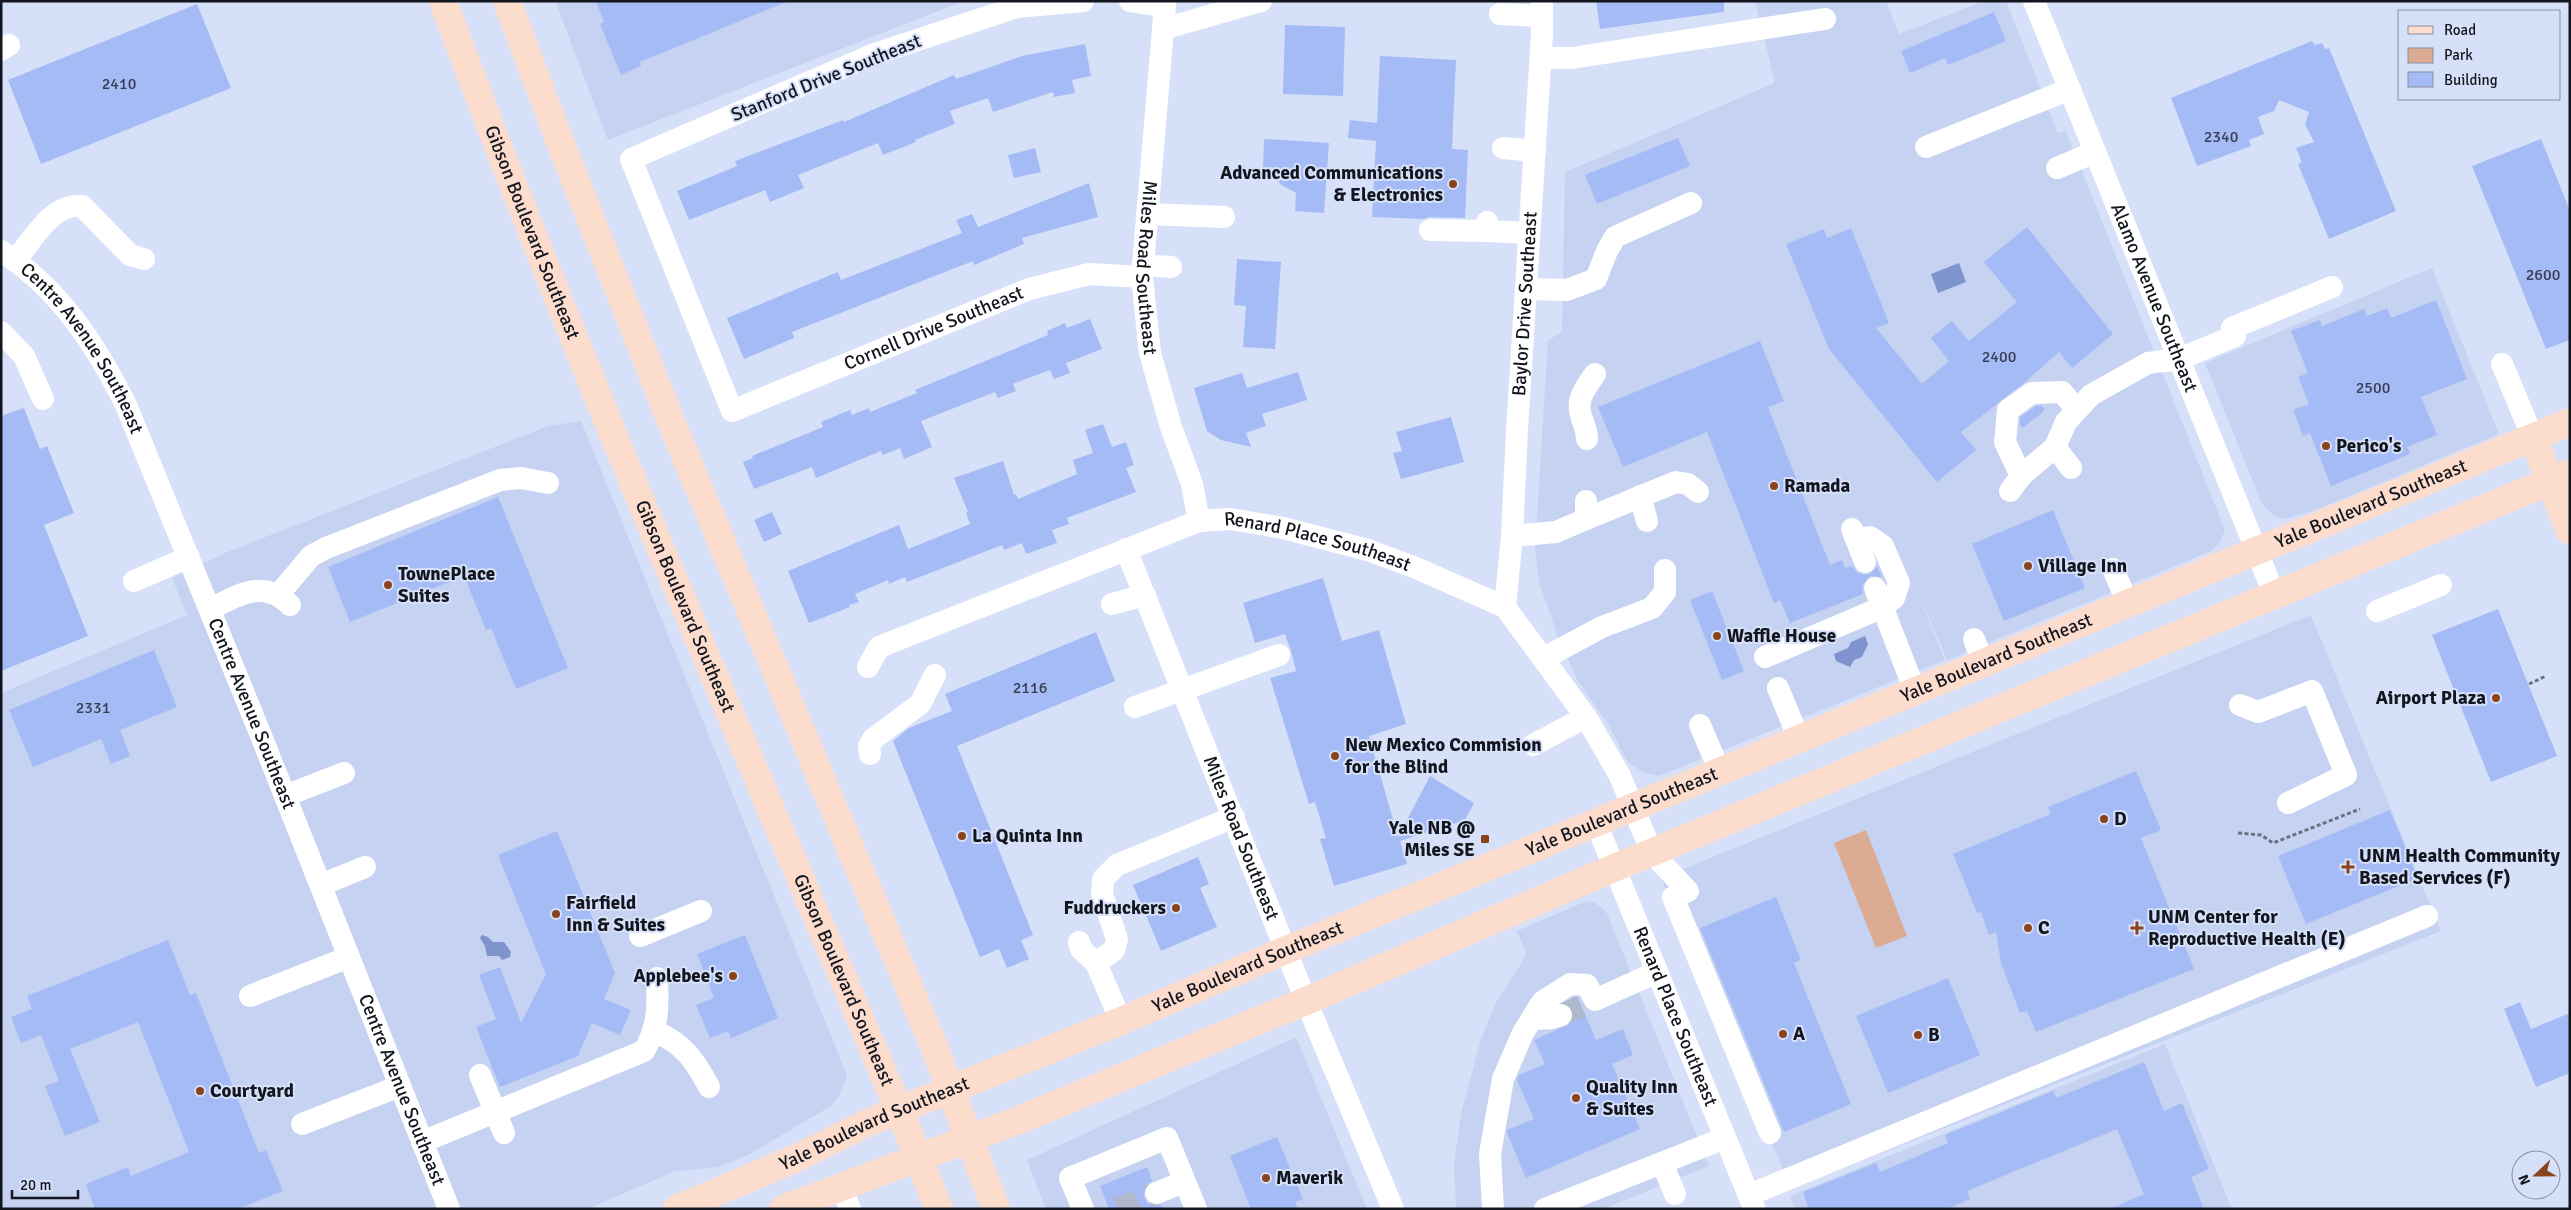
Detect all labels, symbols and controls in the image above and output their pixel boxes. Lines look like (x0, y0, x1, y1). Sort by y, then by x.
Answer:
legend (2398, 10, 2561, 100)
text: Road (2444, 21, 2476, 39)
street label: Stanford Drive Southeast (727, 29, 925, 127)
text: Park (2444, 46, 2473, 64)
text: Building (2444, 71, 2498, 89)
house number: 2410 (102, 74, 136, 94)
street label: Gibson Boulevard Southeast (479, 122, 585, 343)
house number: 2340 (2204, 127, 2238, 147)
place label: Advanced Communications & Electronics (1220, 161, 1443, 207)
marker: Advanced Communications & Electronics (1447, 178, 1459, 190)
street label: Miles Road Southeast (1130, 180, 1162, 356)
street label: Alamo Avenue Southeast (2105, 200, 2203, 396)
street label: Baylor Drive Southeast (1507, 210, 1543, 397)
street label: Centre Avenue Southeast (15, 257, 149, 438)
house number: 2600 (2526, 265, 2560, 285)
street label: Cornell Drive Southeast (840, 280, 1027, 376)
house number: 2400 (1982, 347, 2016, 367)
house number: 2500 (2356, 378, 2390, 398)
place label: Perico's (2336, 434, 2401, 458)
marker: Perico's (2320, 440, 2332, 452)
street label: Yale Boulevard Southeast (2271, 454, 2471, 554)
place label: Ramada (1784, 474, 1851, 498)
marker: Ramada (1768, 480, 1780, 492)
street label: Gibson Boulevard Southeast (630, 497, 740, 716)
street label: Renard Place Southeast (1223, 507, 1414, 577)
place label: Village Inn (2038, 554, 2127, 578)
marker: Village Inn (2022, 560, 2034, 572)
place label: TownePlace Suites (398, 562, 495, 608)
marker: TownePlace Suites (382, 579, 394, 591)
street label: Yale Boulevard Southeast (1897, 608, 2096, 708)
street label: Centre Avenue Southeast (202, 615, 301, 813)
place label: Waffle House (1727, 624, 1836, 648)
marker: Waffle House (1711, 630, 1723, 642)
house number: 2116 (1013, 678, 1047, 698)
place label: Airport Plaza (2376, 686, 2486, 710)
marker: Airport Plaza (2490, 692, 2502, 704)
house number: 2331 (76, 698, 110, 718)
place label: New Mexico Commision for the Blind (1344, 733, 1542, 779)
marker: New Mexico Commision for the Blind (1329, 750, 1341, 762)
street label: Miles Road Southeast (1198, 752, 1285, 924)
street label: Yale Boulevard Southeast (1522, 762, 1722, 862)
place label: D (2114, 807, 2127, 831)
marker: D (2098, 813, 2110, 825)
place label: Yale NB @ Miles SE (1388, 816, 1475, 862)
place label: La Quinta Inn (972, 824, 1083, 848)
marker: La Quinta Inn (956, 830, 968, 842)
marker: Yale NB @ Miles SE (1479, 833, 1491, 845)
place label: UNM Health Community Based Services (F) (2359, 844, 2560, 890)
marker: UNM Health Community Based Services (F) (2341, 860, 2355, 874)
street label: Gibson Boulevard Southeast (788, 870, 900, 1090)
place label: Fairfield Inn & Suites (566, 891, 665, 937)
place label: Fuddruckers (1064, 896, 1166, 920)
marker: Fuddruckers (1170, 902, 1182, 914)
place label: UNM Center for Reproductive Health (E) (2148, 905, 2346, 951)
marker: Fairfield Inn & Suites (550, 908, 562, 920)
street label: Yale Boulevard Southeast (1148, 916, 1347, 1018)
place label: C (2038, 916, 2050, 940)
marker: UNM Center for Reproductive Health (E) (2130, 921, 2144, 935)
marker: C (2022, 922, 2034, 934)
street label: Renard Place Southeast (1628, 923, 1723, 1110)
place label: Applebee's (633, 964, 723, 988)
marker: Applebee's (727, 970, 739, 982)
street label: Centre Avenue Southeast (353, 991, 451, 1189)
place label: A (1793, 1022, 1805, 1046)
place label: B (1928, 1023, 1940, 1047)
marker: A (1777, 1028, 1789, 1040)
marker: B (1912, 1029, 1924, 1041)
street label: Yale Boulevard Southeast (776, 1071, 973, 1176)
place label: Quality Inn & Suites (1586, 1075, 1678, 1121)
place label: Courtyard (210, 1079, 294, 1103)
marker: Courtyard (194, 1085, 206, 1097)
marker: Quality Inn & Suites (1570, 1092, 1582, 1104)
north arrow (2511, 1150, 2561, 1200)
place label: Maverik (1276, 1166, 1343, 1190)
scale bar (12, 1168, 79, 1200)
marker: Maverik (1260, 1172, 1272, 1184)
text: N (2515, 1172, 2534, 1187)
text: 20 m (20, 1176, 51, 1194)

